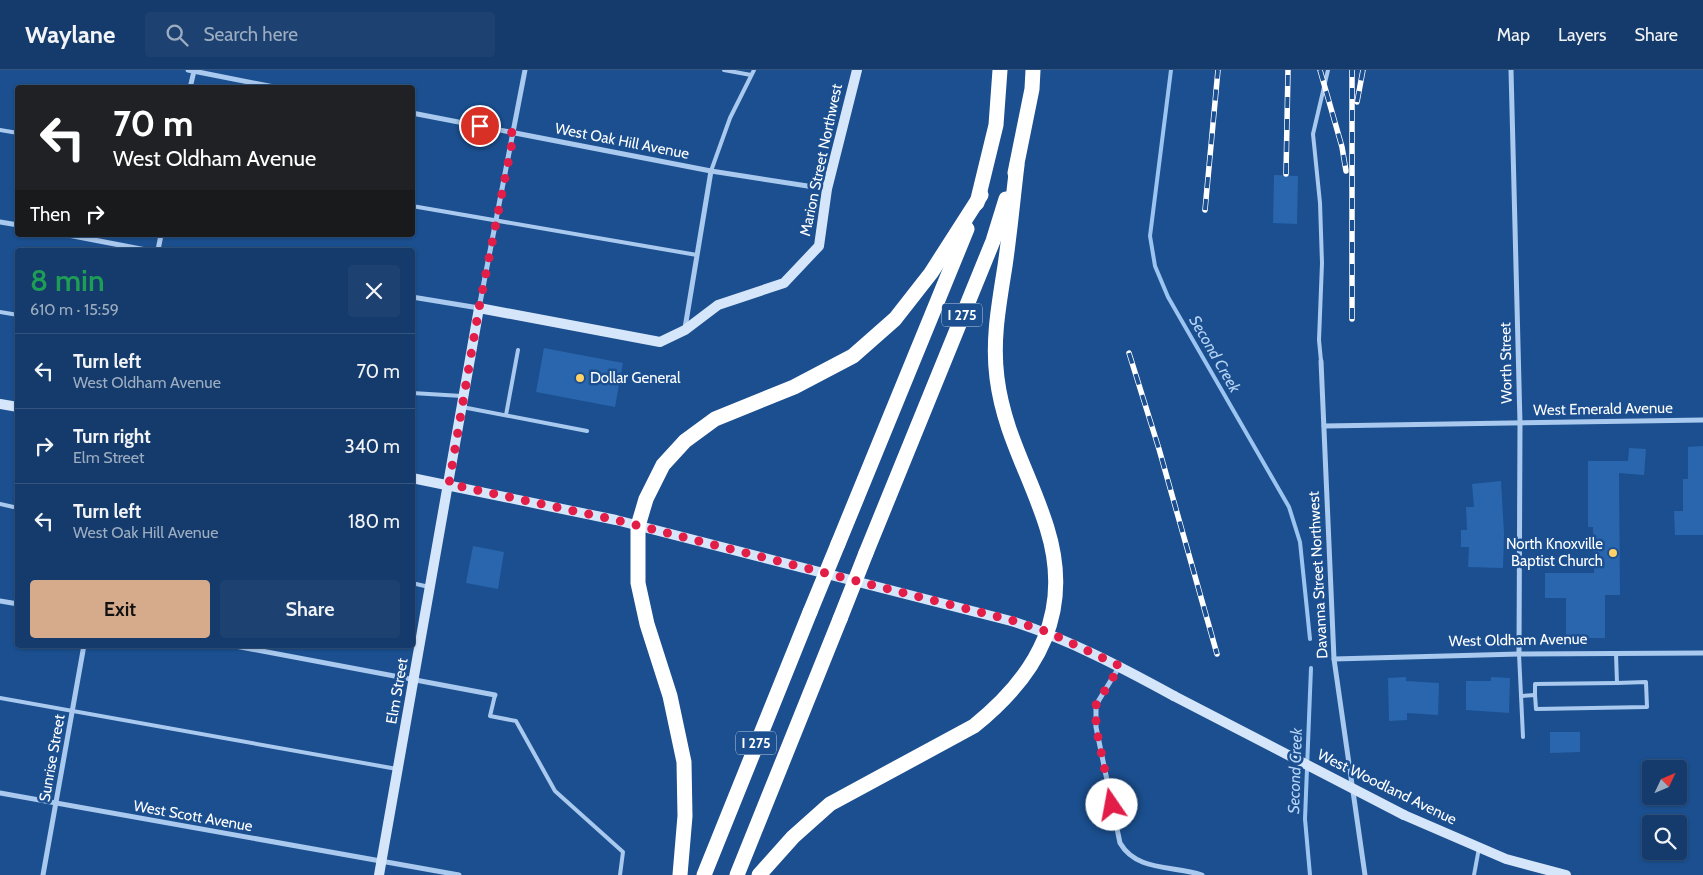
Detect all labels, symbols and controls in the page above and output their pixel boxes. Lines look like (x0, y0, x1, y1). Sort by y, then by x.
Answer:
search box (145, 12, 495, 57)
text: Waylane (25, 20, 115, 49)
icon: search (163, 21, 191, 49)
text: Search here (203, 23, 298, 46)
text: Map (1497, 24, 1530, 46)
text: Layers (1558, 24, 1607, 46)
text: Share (1635, 24, 1678, 46)
street label: Marion Street Northwest (796, 82, 846, 238)
text: 70 m (113, 102, 194, 145)
icon: left (30, 105, 95, 170)
pin (459, 105, 501, 147)
icon: arrive (466, 112, 494, 140)
street label: West Oak Hill Avenue (553, 119, 691, 163)
text: West Oldham Avenue (113, 145, 316, 172)
icon: right (81, 200, 109, 228)
text: Then (30, 203, 71, 226)
text: 8 min (30, 262, 105, 299)
button: close (348, 265, 400, 317)
text: 610 m · 15:59 (30, 300, 119, 319)
road number: I 275 (942, 304, 982, 326)
water label: Second Creek (1185, 312, 1245, 397)
street label: Worth Street (1496, 322, 1516, 404)
text: Turn left (73, 350, 141, 373)
icon: left (30, 357, 58, 385)
text: 70 m (356, 360, 400, 383)
place label: Dollar General (590, 369, 681, 387)
marker: Dollar General (574, 372, 586, 384)
text: West Oldham Avenue (73, 373, 221, 392)
street label: West Emerald Avenue (1533, 399, 1673, 419)
text: Turn right (73, 425, 151, 448)
icon: right (30, 432, 58, 460)
text: 340 m (345, 435, 400, 458)
text: Elm Street (73, 448, 144, 467)
street label: Davanna Street Northwest (1305, 491, 1331, 659)
text: Turn left (73, 500, 141, 523)
icon: left (30, 507, 58, 535)
text: 180 m (348, 510, 400, 533)
text: West Oak Hill Avenue (73, 523, 218, 542)
place label: North Knoxville Baptist Church (1506, 535, 1603, 570)
marker: North Knoxville Baptist Church (1607, 547, 1619, 559)
button: Exit (30, 580, 210, 638)
button: Share (220, 580, 400, 638)
street label: West Oldham Avenue (1449, 630, 1588, 650)
street label: Elm Street (382, 656, 412, 726)
street label: Sunrise Street (35, 713, 69, 803)
water label: Second Creek (1284, 727, 1306, 814)
road number: I 275 (736, 731, 776, 754)
street label: West Woodland Avenue (1314, 745, 1460, 829)
north arrow (1642, 760, 1688, 805)
map controls (1642, 760, 1687, 860)
position arrow (1085, 778, 1137, 830)
street label: West Scott Avenue (132, 797, 254, 835)
button: search (1642, 815, 1687, 860)

